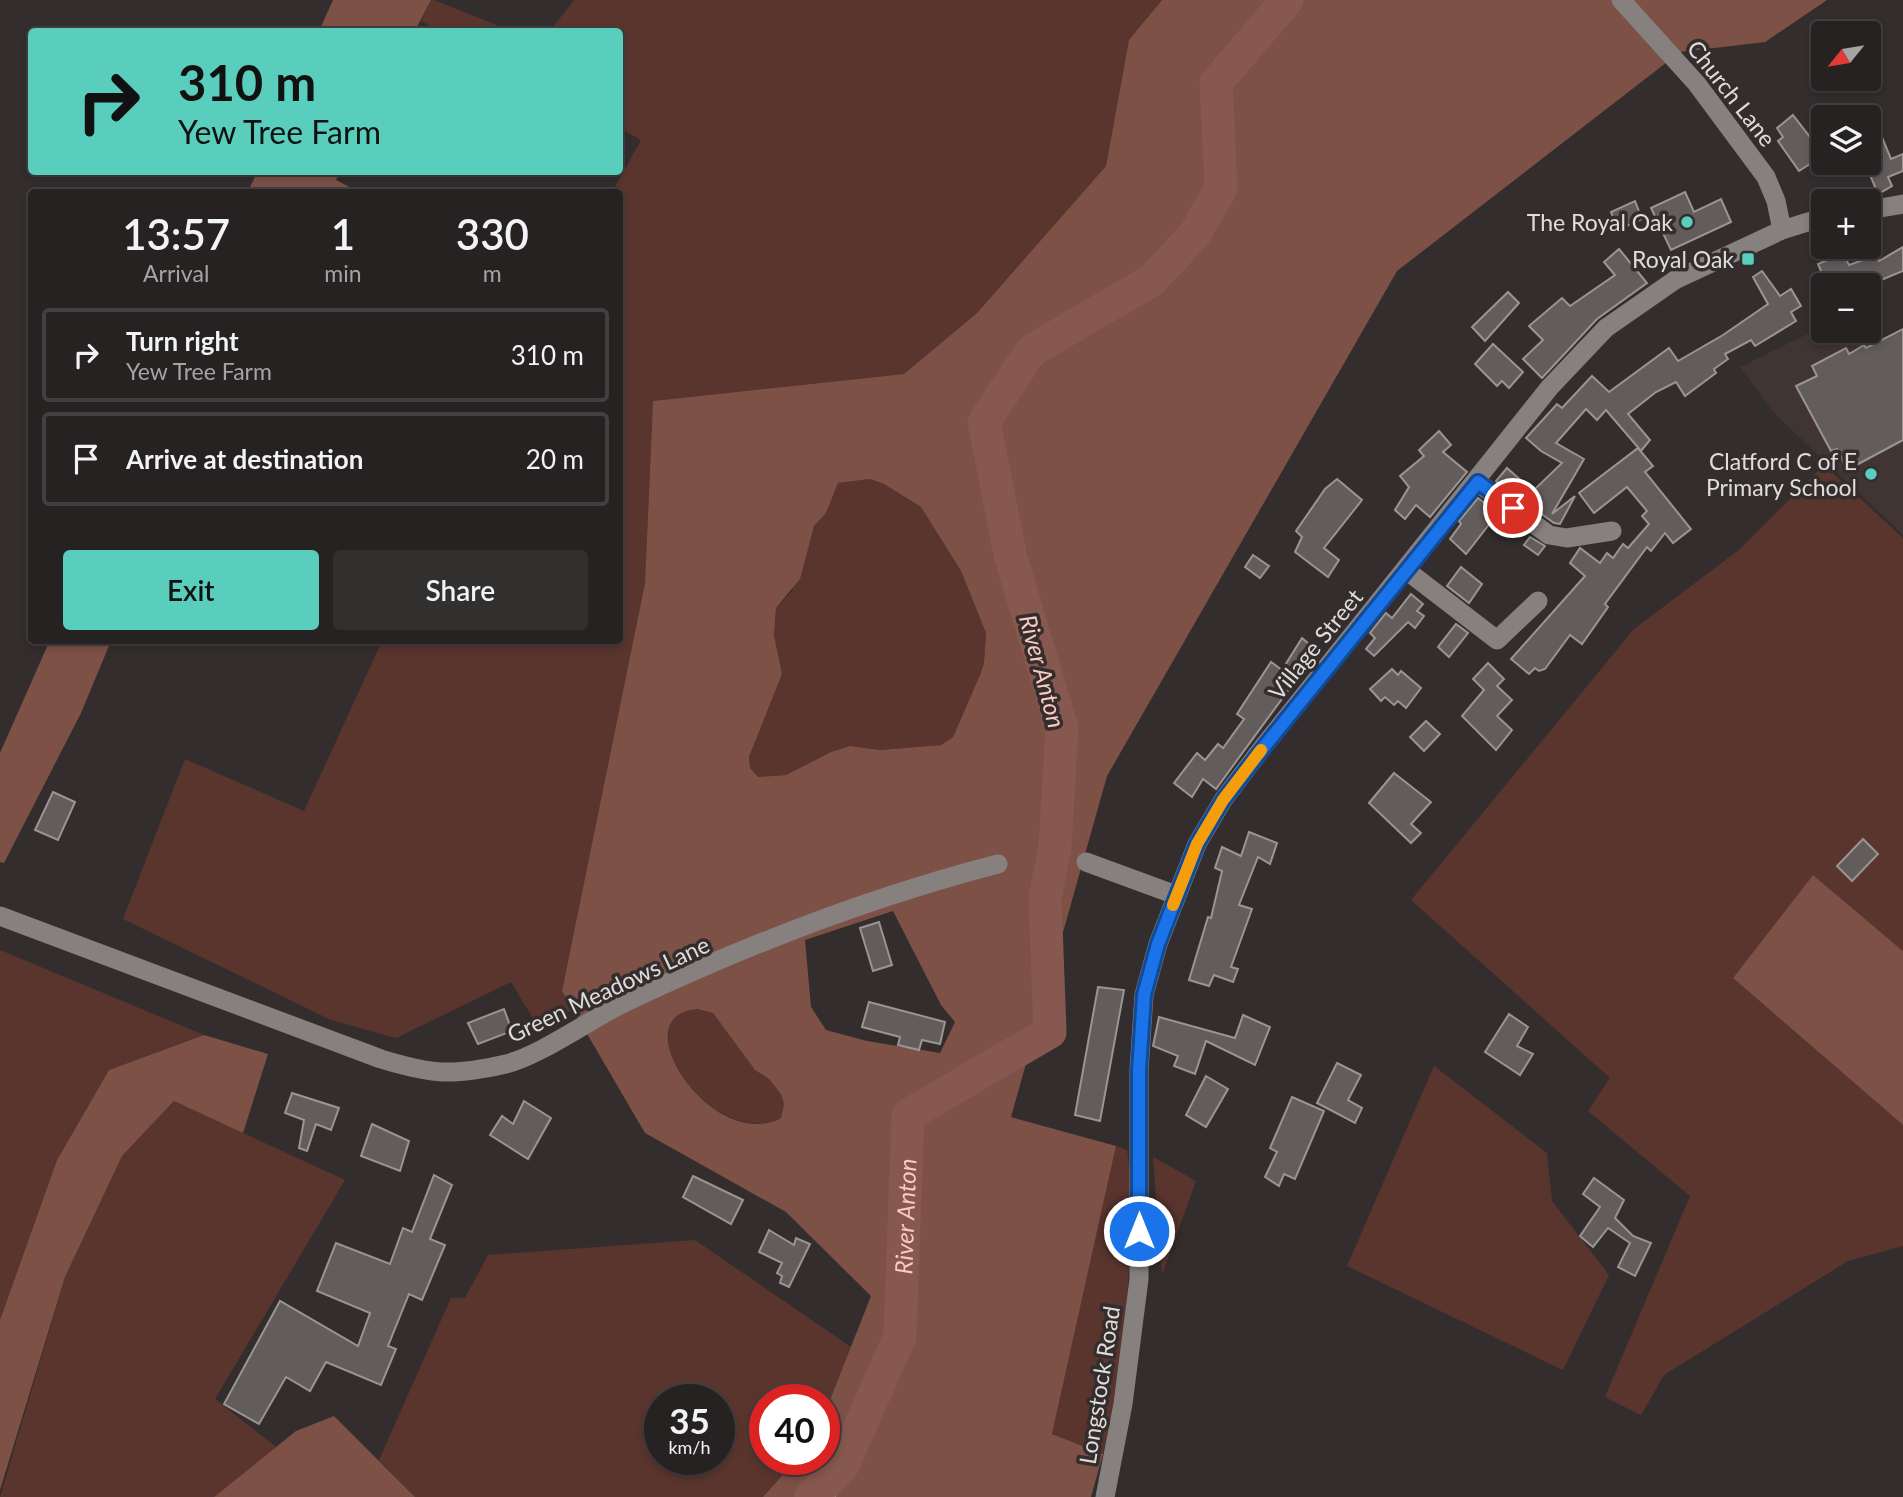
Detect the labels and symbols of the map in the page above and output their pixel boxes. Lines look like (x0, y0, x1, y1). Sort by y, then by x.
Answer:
north arrow (1811, 21, 1881, 91)
street label: Church Lane (1682, 34, 1782, 152)
place label: The Royal Oak (1527, 208, 1673, 236)
marker: The Royal Oak (1679, 214, 1695, 230)
place label: Royal Oak (1632, 245, 1734, 273)
marker: Royal Oak (1740, 251, 1756, 267)
place label: Clatford C of E Primary School (1706, 447, 1857, 501)
marker: Clatford C of E Primary School (1863, 466, 1879, 482)
pin (1483, 478, 1543, 538)
street label: Village Street (1262, 583, 1368, 705)
water label: River Anton (1014, 611, 1072, 731)
street label: Green Meadows Lane (502, 930, 714, 1048)
water label: River Anton (888, 1158, 921, 1275)
position arrow (1102, 1194, 1176, 1268)
street label: Longstock Road (1073, 1304, 1125, 1466)
speed limit sign: 40 (749, 1384, 840, 1475)

